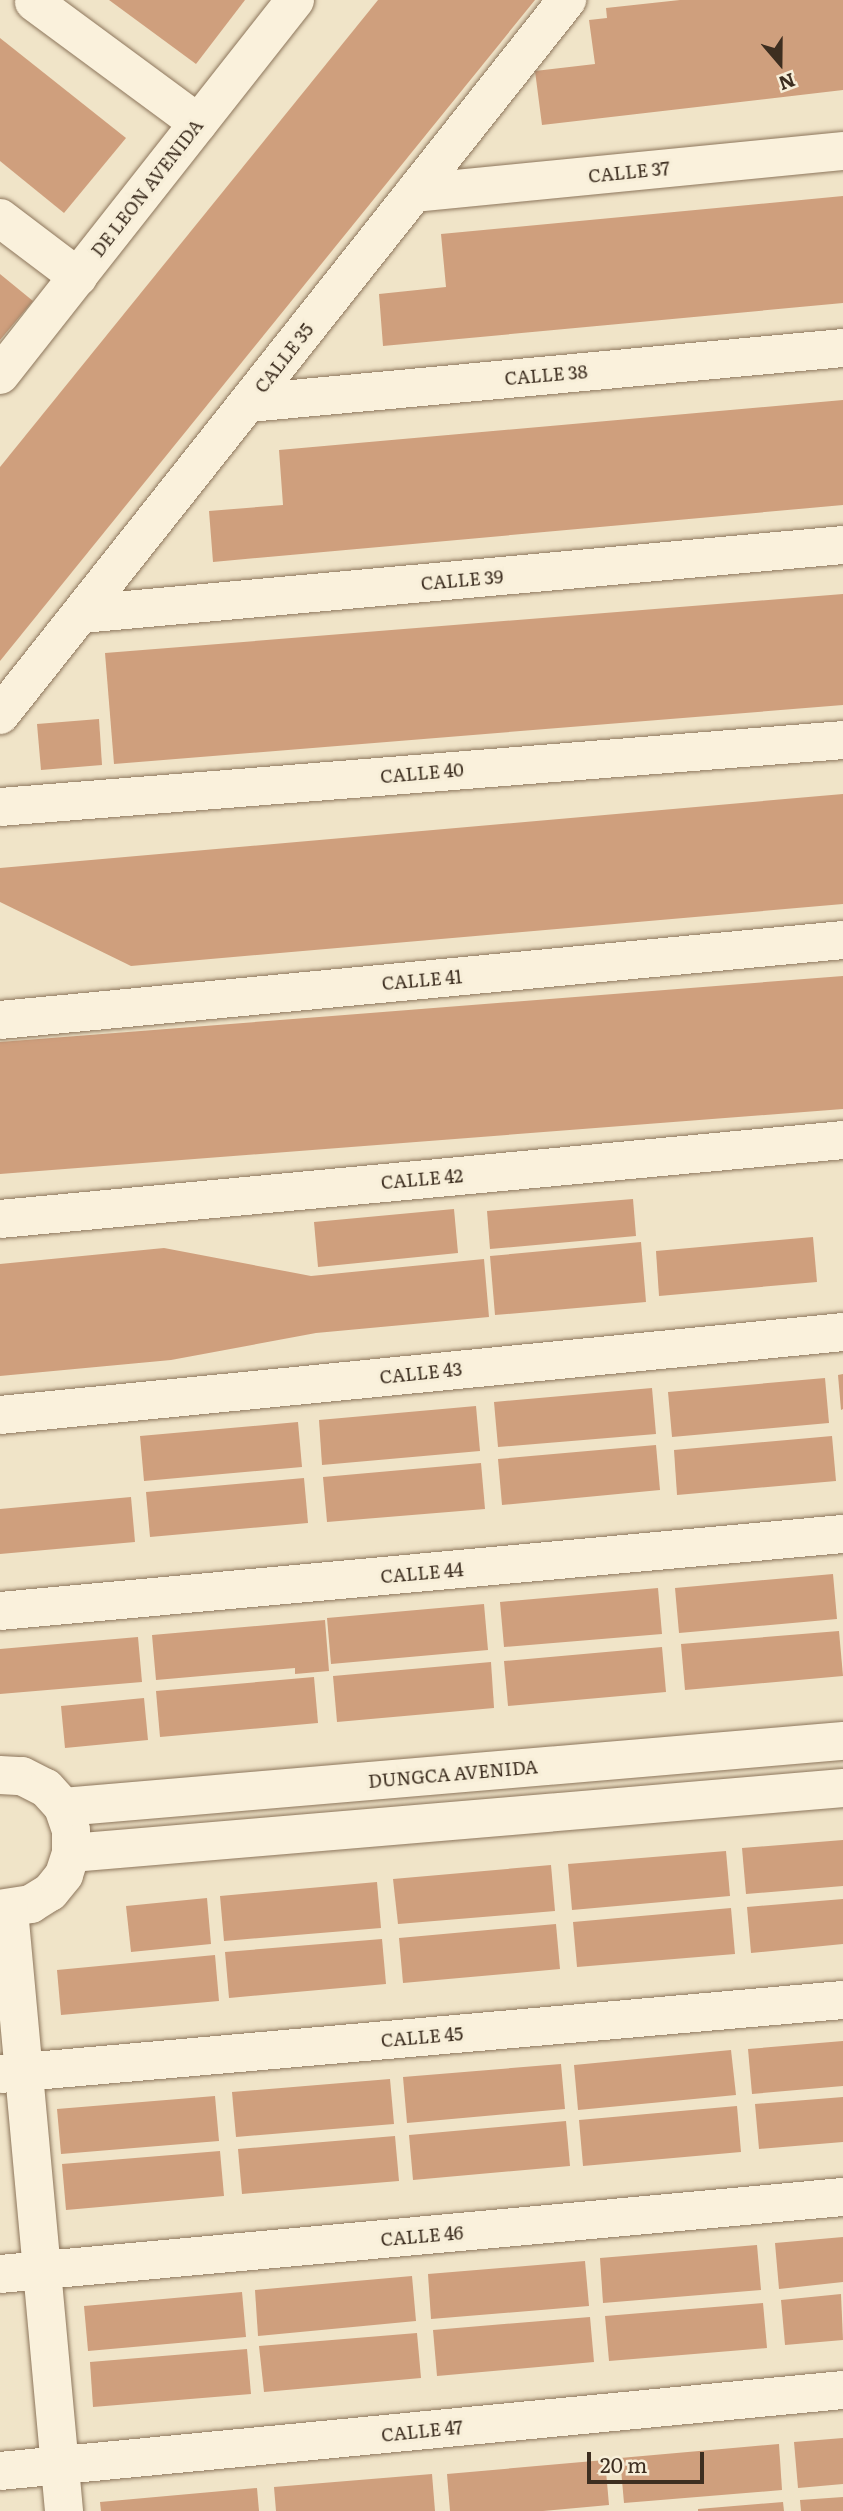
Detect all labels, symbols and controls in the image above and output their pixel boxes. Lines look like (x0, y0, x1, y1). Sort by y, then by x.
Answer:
north arrow (745, 28, 815, 98)
text: N (775, 67, 799, 99)
street label: DE LEON AVENIDA (87, 115, 207, 261)
street label: CALLE 37 (587, 157, 671, 187)
street label: CALLE 35 (250, 319, 318, 397)
street label: CALLE 38 (504, 361, 588, 389)
street label: CALLE 39 (420, 566, 504, 594)
street label: CALLE 40 (379, 759, 465, 787)
street label: CALLE 41 (381, 966, 463, 994)
street label: CALLE 42 (380, 1165, 464, 1193)
street label: CALLE 43 (379, 1358, 463, 1388)
street label: CALLE 44 (380, 1559, 464, 1587)
street label: DUNGCA AVENIDA (367, 1756, 539, 1792)
street label: CALLE 45 (380, 2023, 464, 2051)
street label: CALLE 46 (380, 2222, 464, 2250)
street label: CALLE 47 (380, 2416, 464, 2446)
scale bar (591, 2438, 708, 2482)
text: 20 m (600, 2448, 647, 2479)

